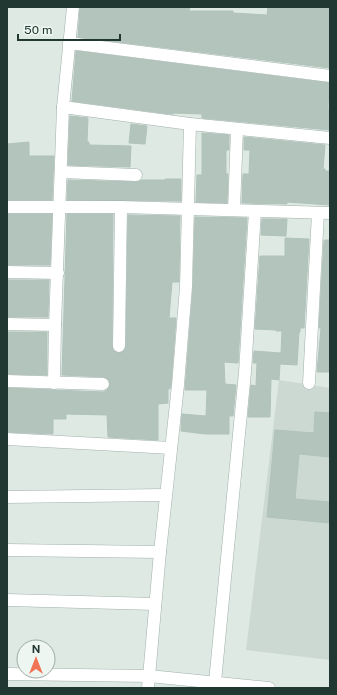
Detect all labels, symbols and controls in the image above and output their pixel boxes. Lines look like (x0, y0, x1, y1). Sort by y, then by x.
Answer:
scale bar (18, 16, 120, 42)
text: 50 m (24, 23, 52, 37)
north arrow (16, 639, 56, 679)
text: N (32, 643, 40, 655)

